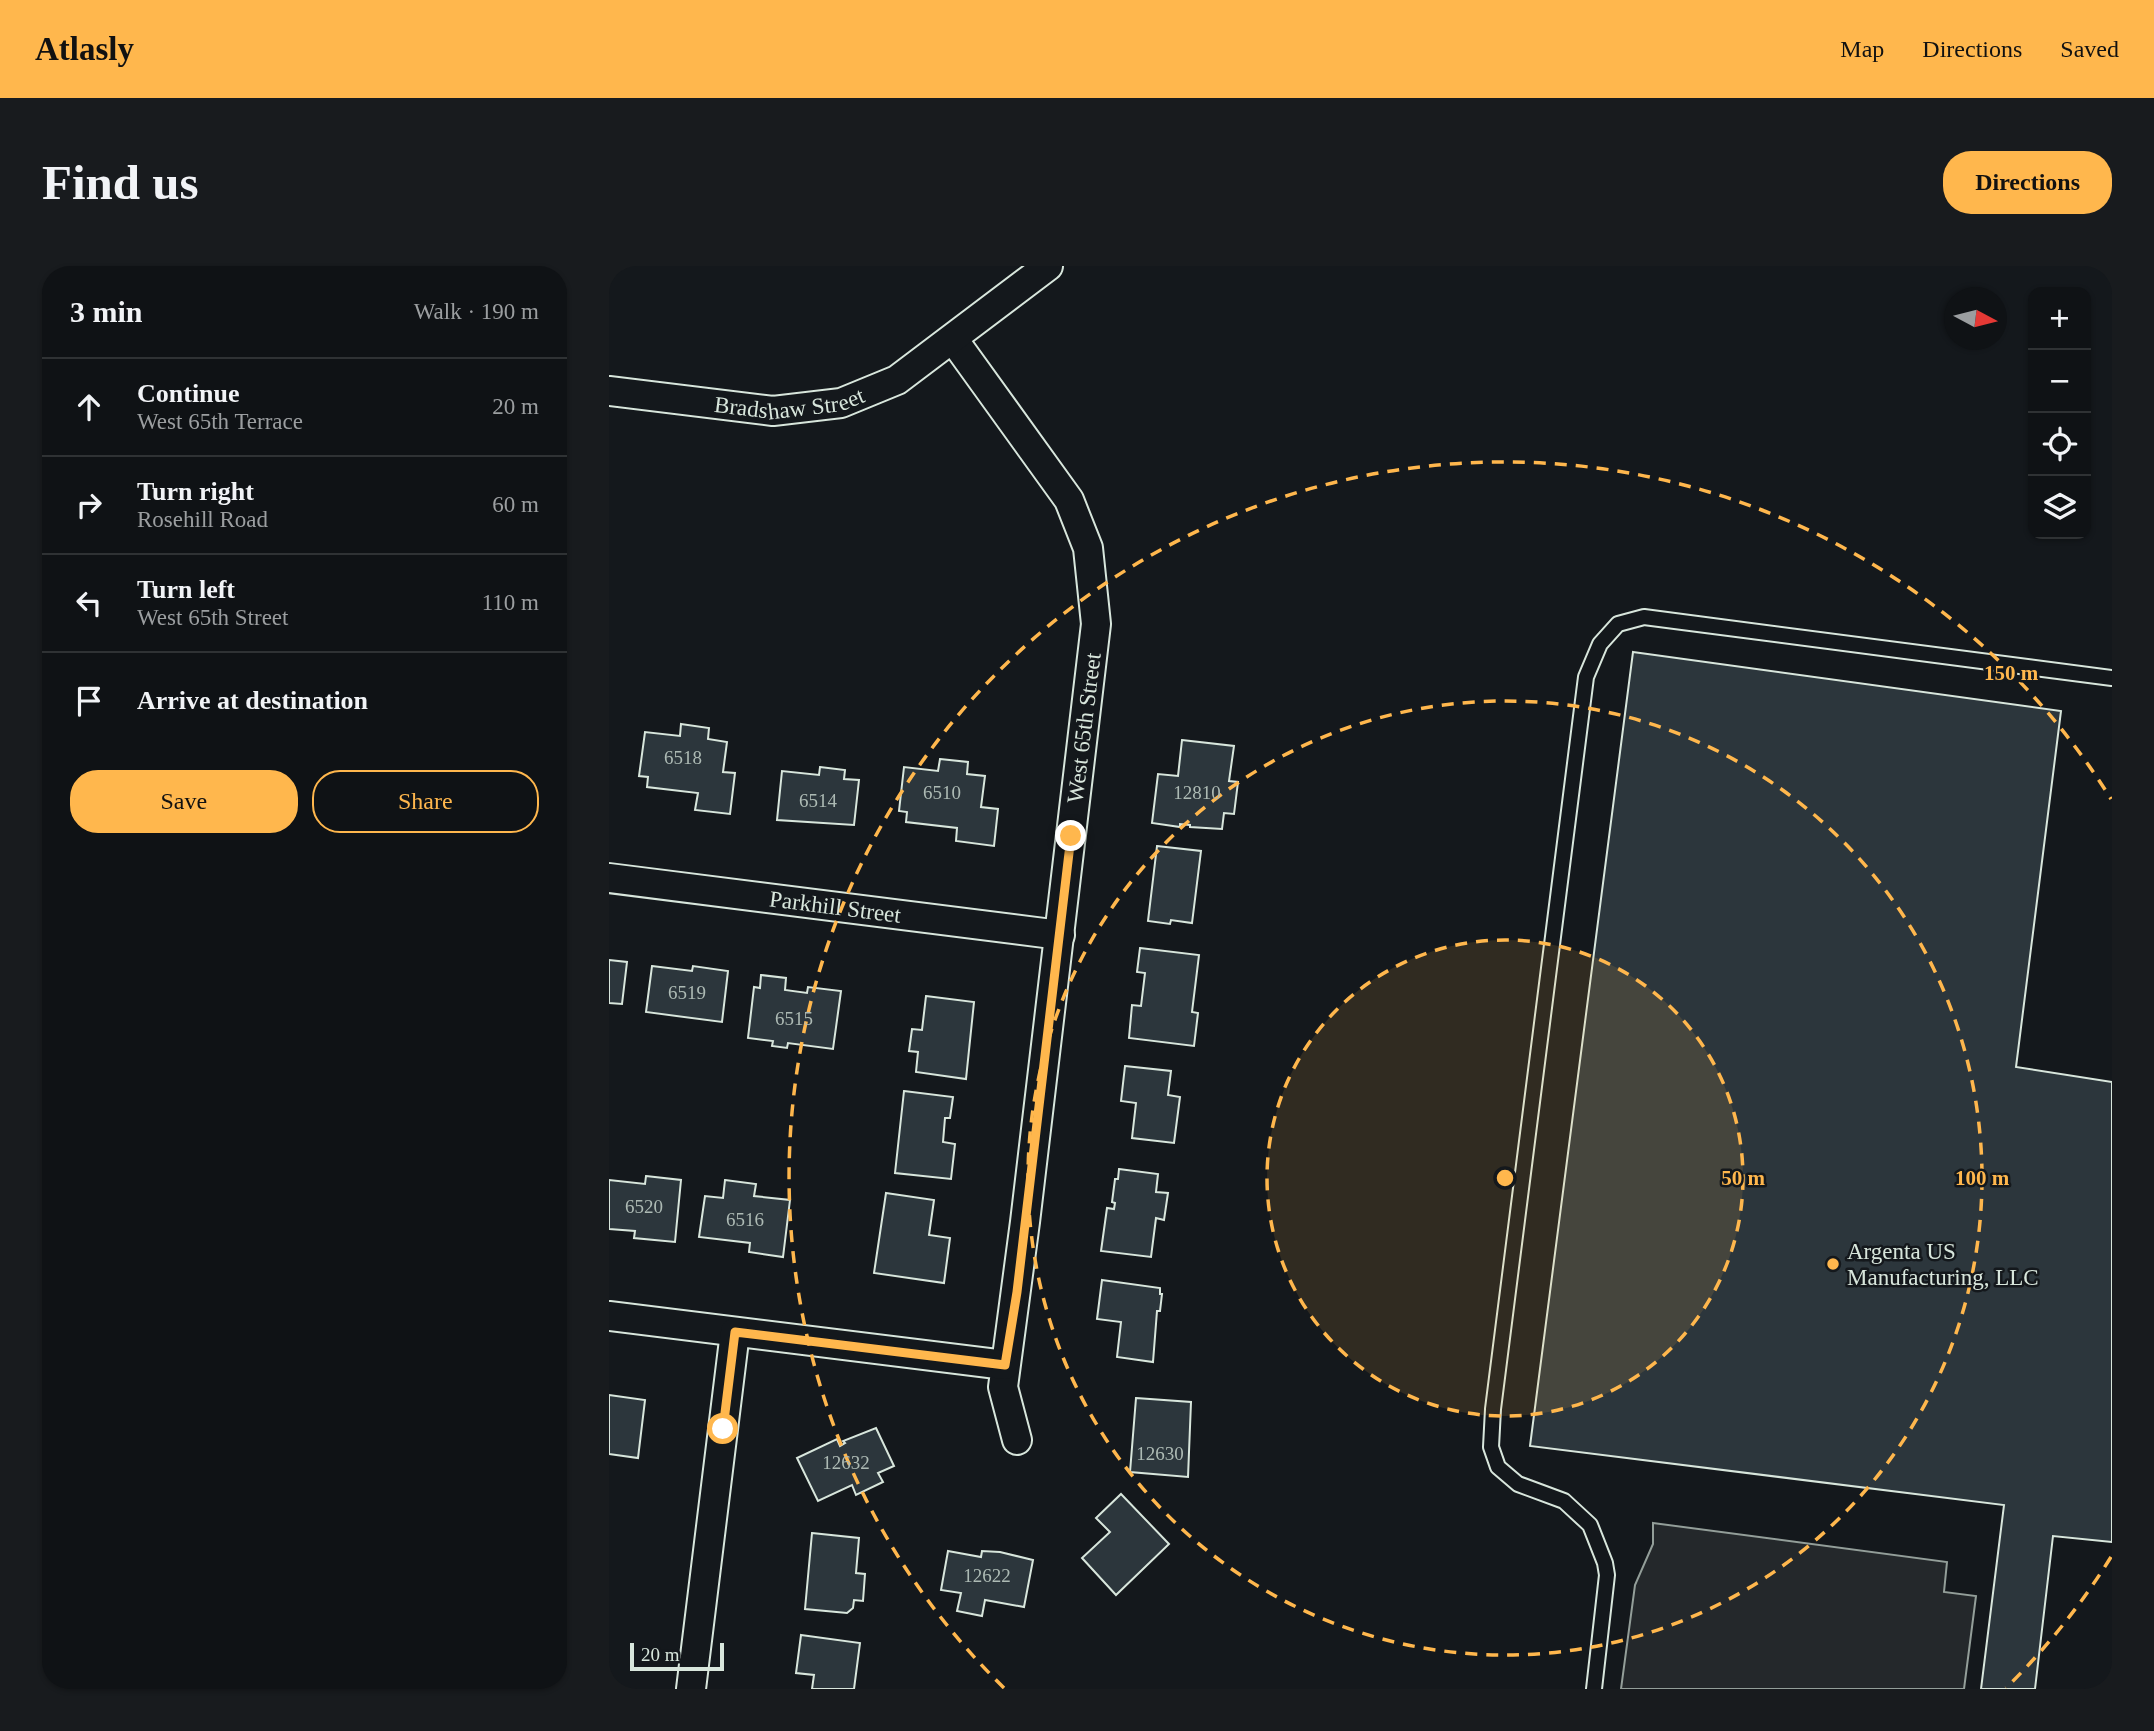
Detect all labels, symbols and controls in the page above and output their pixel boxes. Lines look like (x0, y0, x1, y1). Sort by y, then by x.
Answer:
text: Atlasly (35, 31, 134, 67)
text: Map (1840, 36, 1884, 62)
text: Directions (1922, 36, 2022, 62)
text: Saved (2060, 36, 2119, 62)
button: Directions (1943, 151, 2112, 214)
text: Find us (42, 155, 199, 210)
north arrow (1944, 287, 2007, 350)
map controls (2028, 287, 2091, 539)
button: + (2028, 287, 2091, 350)
text: 3 min (70, 295, 143, 328)
text: Walk · 190 m (414, 299, 539, 324)
button: − (2028, 350, 2091, 413)
text: Continue (137, 379, 240, 408)
street label: Bradshaw Street (713, 382, 869, 424)
icon: ahead (70, 388, 108, 426)
text: 20 m (492, 394, 539, 419)
text: West 65th Terrace (137, 409, 303, 434)
button: locate (2028, 413, 2091, 476)
button: layers (2028, 476, 2091, 539)
text: Turn right (137, 477, 254, 506)
icon: right (70, 486, 108, 524)
text: 60 m (492, 492, 539, 517)
text: Rosehill Road (137, 507, 268, 532)
text: Turn left (137, 575, 235, 604)
icon: left (70, 584, 108, 622)
text: 110 m (482, 590, 539, 615)
text: West 65th Street (137, 605, 288, 630)
street label: West 65th Street (1062, 651, 1106, 805)
text: 150 m (1984, 661, 2039, 685)
icon: arrive (70, 682, 108, 720)
text: Arrive at destination (137, 686, 368, 715)
house number: 6518 (664, 747, 702, 768)
button: Save (70, 770, 298, 833)
button: Share (312, 770, 539, 833)
house number: 6510 (923, 782, 961, 803)
house number: 12810 (1173, 782, 1221, 803)
house number: 6514 (799, 790, 838, 811)
route end (1055, 820, 1086, 851)
street label: Parkhill Street (768, 886, 903, 927)
house number: 6519 (668, 982, 706, 1003)
house number: 6515 (775, 1008, 813, 1029)
centre of rings (1493, 1166, 1517, 1190)
text: 50 m (1721, 1166, 1765, 1190)
text: 100 m (1955, 1166, 2010, 1190)
house number: 6520 (625, 1196, 663, 1217)
house number: 6516 (726, 1209, 764, 1230)
place label: Argenta US Manufacturing, LLC (1847, 1239, 2039, 1290)
marker: Argenta US Manufacturing, LLC (1825, 1256, 1841, 1272)
route start (707, 1413, 738, 1444)
house number: 12630 (1136, 1443, 1184, 1464)
house number: 12632 (822, 1452, 870, 1473)
house number: 12622 (963, 1565, 1011, 1586)
scale bar (630, 1640, 725, 1672)
text: 20 m (641, 1644, 680, 1665)

